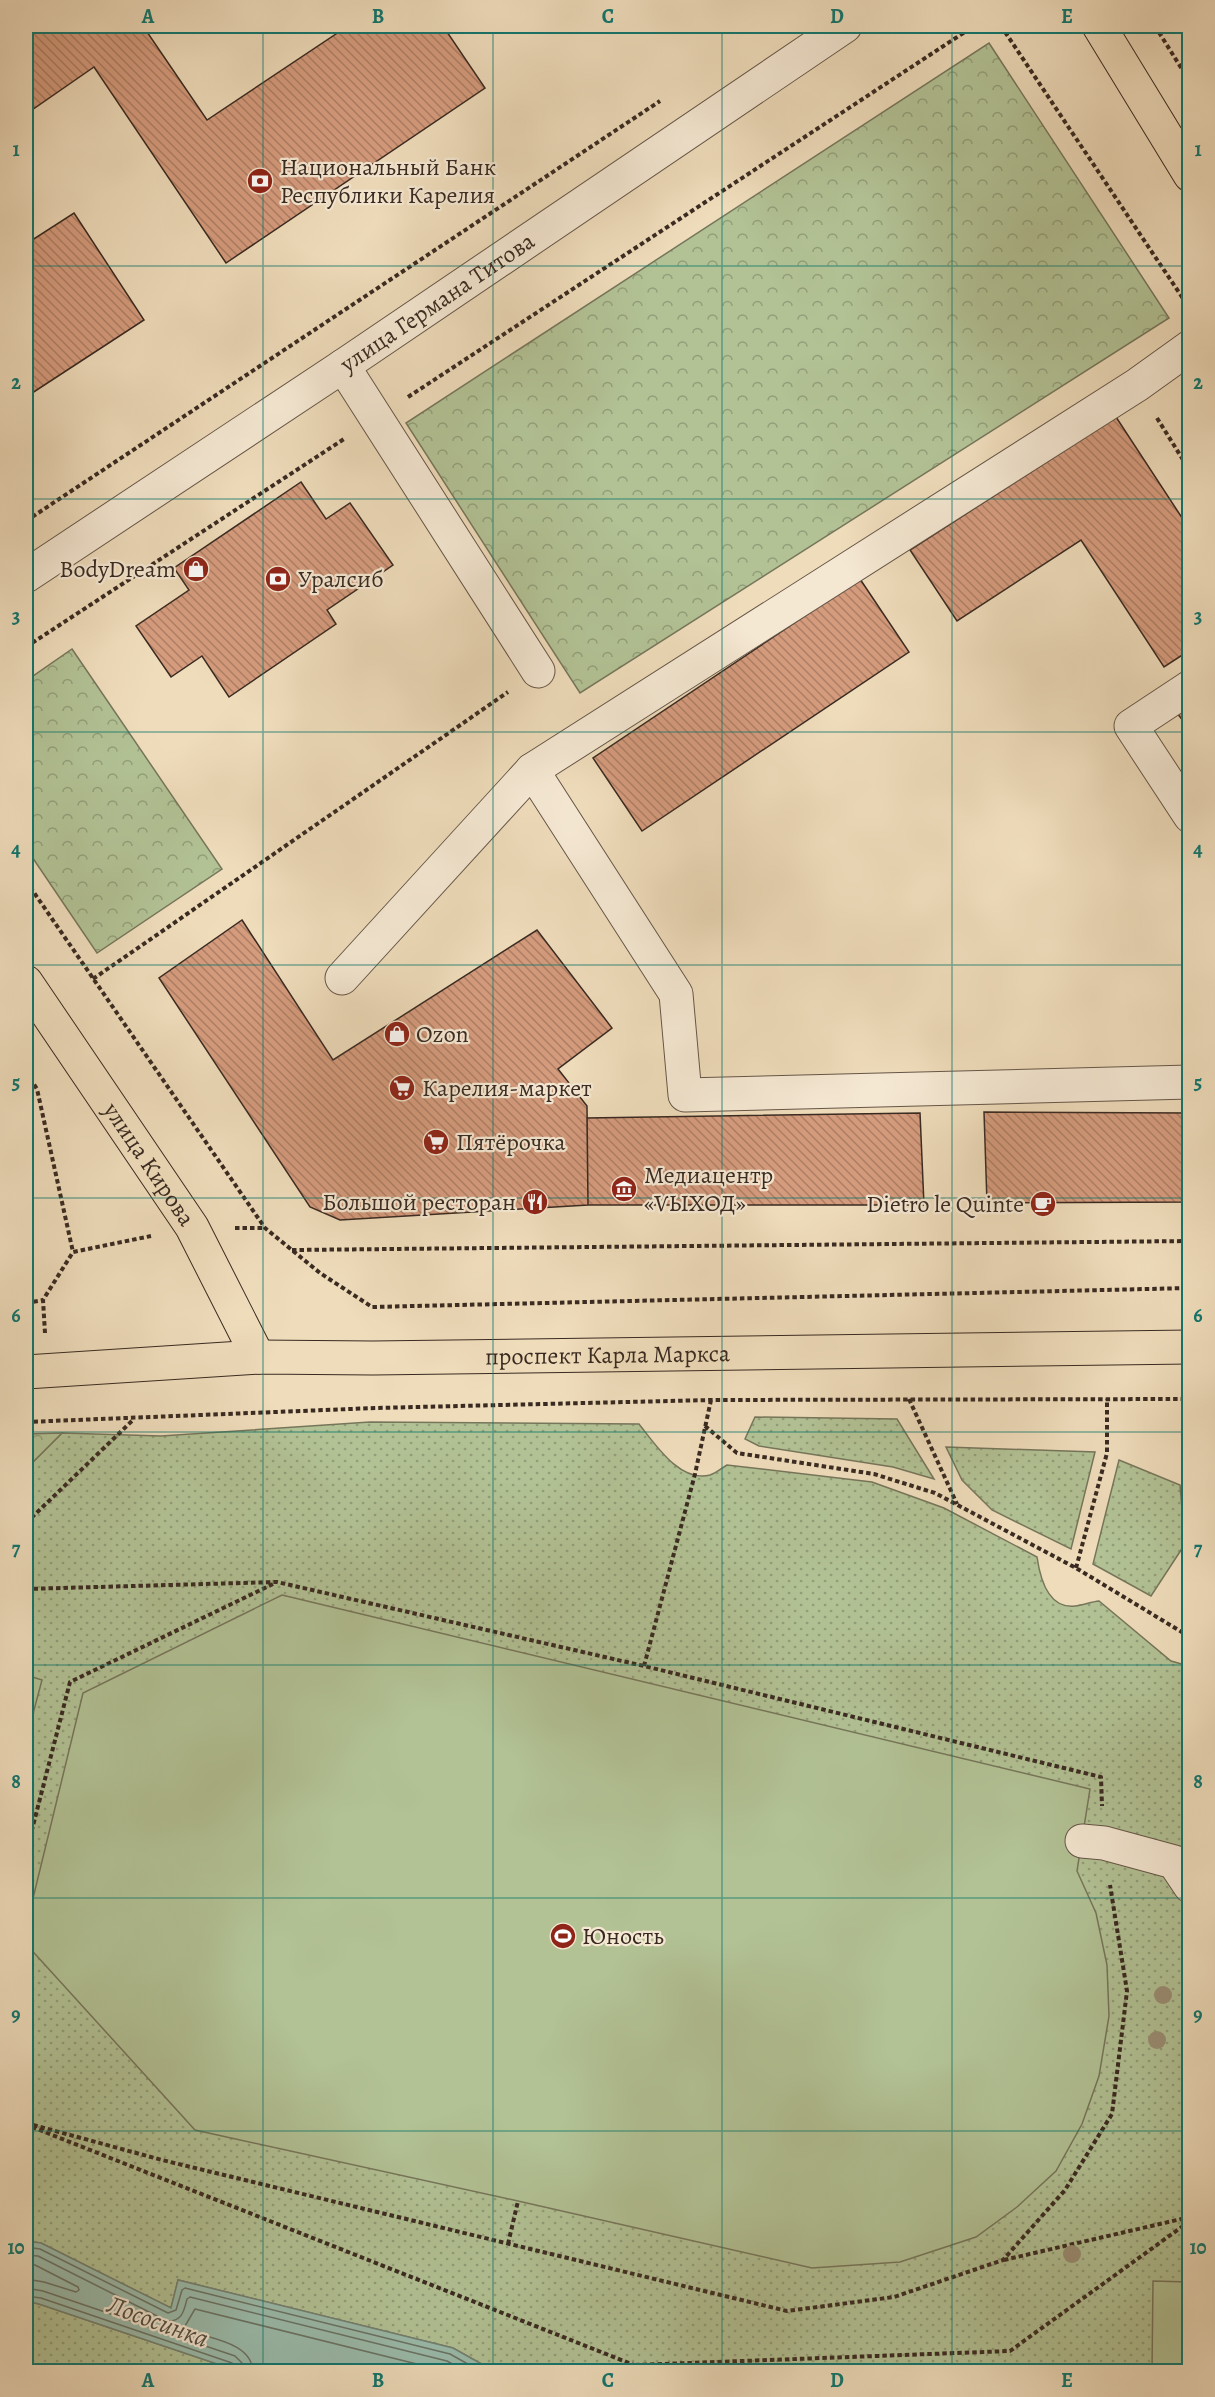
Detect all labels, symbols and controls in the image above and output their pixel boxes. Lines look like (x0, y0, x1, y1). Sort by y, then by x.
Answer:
text: A (141, 3, 155, 30)
text: B (372, 3, 384, 30)
text: C (602, 3, 614, 30)
text: D (830, 3, 844, 30)
text: E (1061, 3, 1073, 30)
text: 1 (12, 136, 20, 163)
text: 1 (1194, 136, 1202, 163)
place label: Национальный Банк Республики Карелия (280, 151, 496, 211)
bank icon: Национальный Банк Республики Карелия (245, 166, 275, 196)
street label: улица Германа Титова (333, 225, 541, 380)
text: 2 (11, 369, 21, 396)
text: 2 (1193, 369, 1203, 396)
place label: BodyDream (59, 553, 176, 585)
shop icon: BodyDream (181, 554, 211, 584)
place label: Уралсиб (298, 563, 384, 595)
bank icon: Уралсиб (263, 564, 293, 594)
text: 3 (12, 603, 20, 630)
text: 3 (1194, 603, 1202, 630)
text: 4 (11, 836, 21, 863)
text: 4 (1193, 836, 1203, 863)
place label: Ozon (416, 1018, 469, 1050)
shop icon: Ozon (382, 1019, 412, 1049)
text: 5 (12, 1069, 20, 1096)
text: 5 (1194, 1069, 1202, 1096)
place label: Карелия-маркет (422, 1072, 592, 1104)
supermarket icon: Карелия-маркет (387, 1073, 417, 1103)
street label: улица Кирова (96, 1095, 203, 1232)
place label: Пятёрочка (456, 1126, 566, 1158)
supermarket icon: Пятёрочка (421, 1127, 451, 1157)
place label: Медиацентр «ѴЫХОД» (644, 1159, 773, 1219)
museum icon: Медиацентр «ѴЫХОД» (609, 1174, 639, 1204)
place label: Большой ресторан (322, 1186, 516, 1218)
restaurant icon: Большой ресторан (520, 1187, 550, 1217)
place label: Dietro le Quinte (866, 1188, 1024, 1220)
cafe icon: Dietro le Quinte (1028, 1189, 1058, 1219)
text: 6 (11, 1302, 21, 1329)
text: 6 (1193, 1302, 1203, 1329)
street label: проспект Карла Маркса (485, 1337, 730, 1372)
text: 7 (12, 1535, 21, 1562)
text: 7 (1194, 1535, 1203, 1562)
text: 8 (11, 1768, 21, 1795)
text: 8 (1193, 1768, 1203, 1795)
place label: Юность (582, 1920, 664, 1952)
sports icon: Юность (548, 1921, 578, 1951)
text: 9 (11, 2001, 21, 2028)
text: 9 (1193, 2001, 1203, 2028)
text: 10 (7, 2234, 25, 2261)
text: 10 (1189, 2234, 1207, 2261)
water label: Лососинка (101, 2287, 214, 2356)
text: A (141, 2367, 155, 2394)
text: B (372, 2367, 384, 2394)
text: C (602, 2367, 614, 2394)
text: D (830, 2367, 844, 2394)
text: E (1061, 2367, 1073, 2394)

